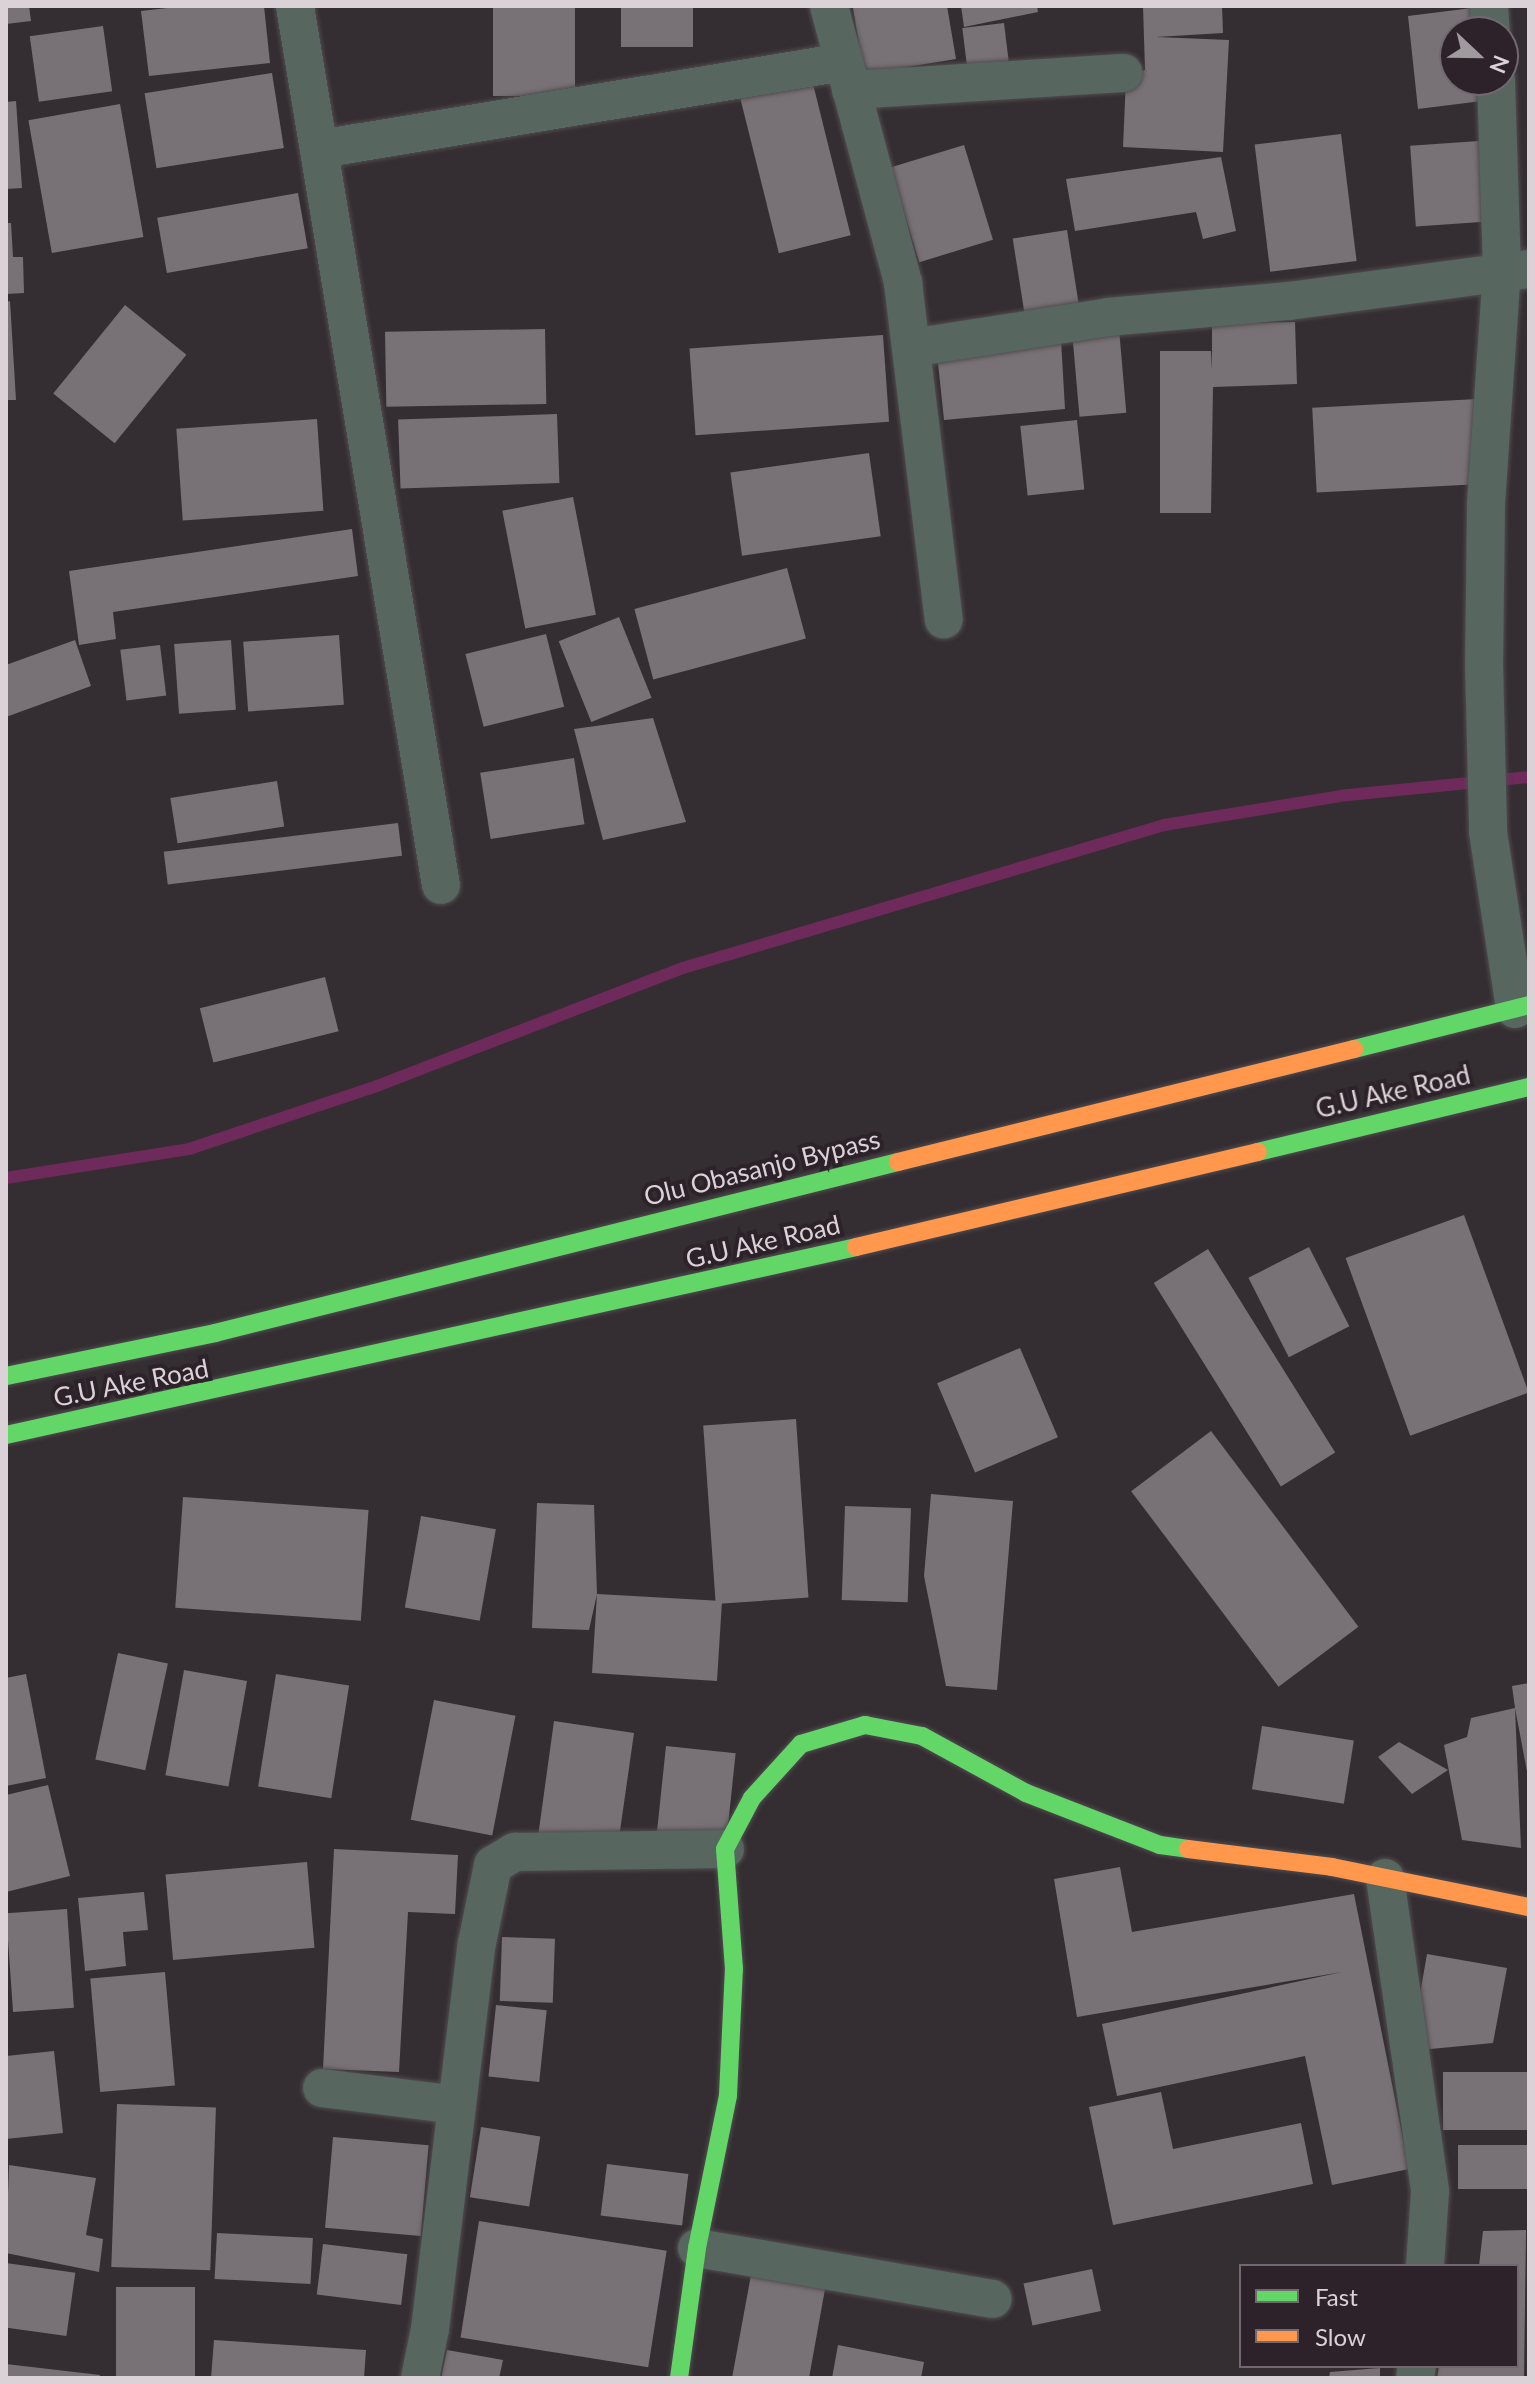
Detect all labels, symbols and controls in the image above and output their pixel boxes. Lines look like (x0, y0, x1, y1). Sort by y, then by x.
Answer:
north arrow (1439, 16, 1519, 96)
text: N (1484, 52, 1516, 77)
street label: G.U Ake Road (1312, 1059, 1474, 1125)
street label: Olu Obasanjo Bypass (641, 1124, 883, 1212)
street label: G.U Ake Road (682, 1209, 844, 1275)
street label: G.U Ake Road (50, 1353, 212, 1413)
legend (1239, 2264, 1519, 2368)
text: Fast (1315, 2282, 1358, 2311)
text: Slow (1315, 2322, 1366, 2351)

